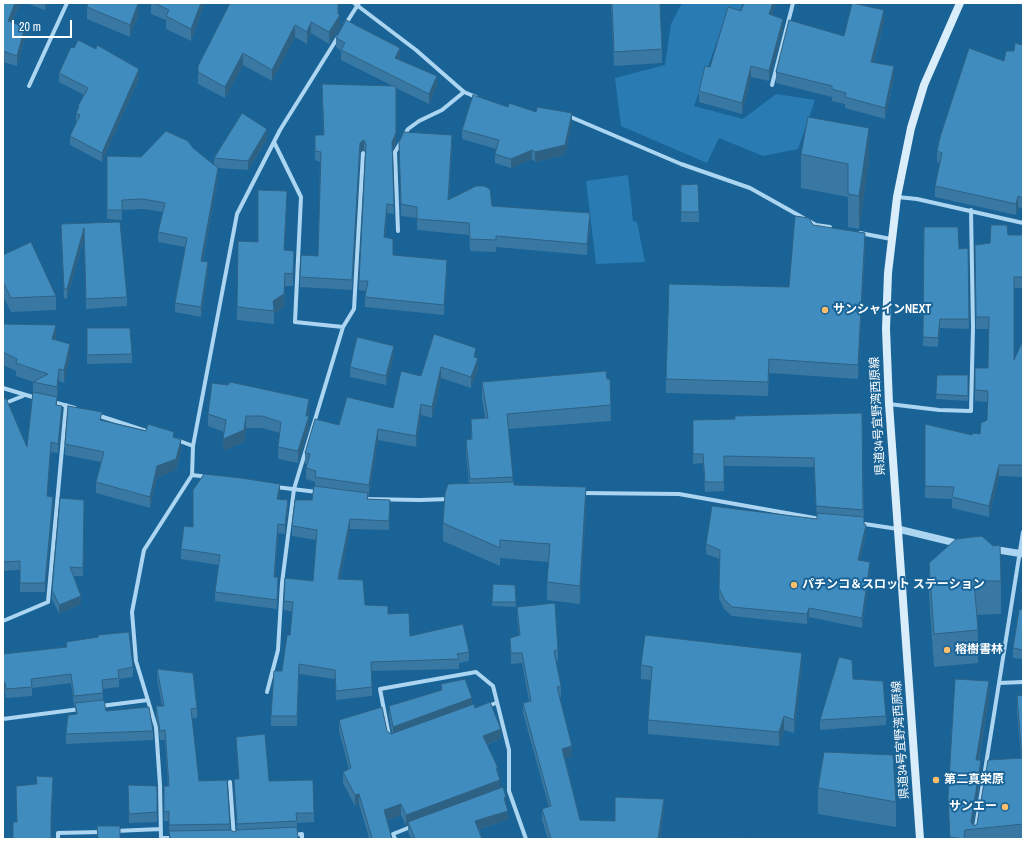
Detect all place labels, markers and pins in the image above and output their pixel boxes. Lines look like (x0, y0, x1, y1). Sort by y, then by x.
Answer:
place label: サンシャインNEXT (833, 303, 931, 317)
marker: サンシャインNEXT (820, 305, 830, 315)
place label: パチンコ＆スロット ステーション (802, 578, 985, 592)
marker: パチンコ＆スロット ステーション (789, 580, 799, 590)
place label: 榕樹書林 (955, 643, 1003, 657)
marker: 榕樹書林 (942, 645, 952, 655)
place label: 第二真栄原 (944, 773, 1004, 787)
marker: 第二真栄原 (931, 775, 941, 785)
place label: サンエー (949, 800, 997, 814)
marker: サンエー (1000, 802, 1010, 812)

